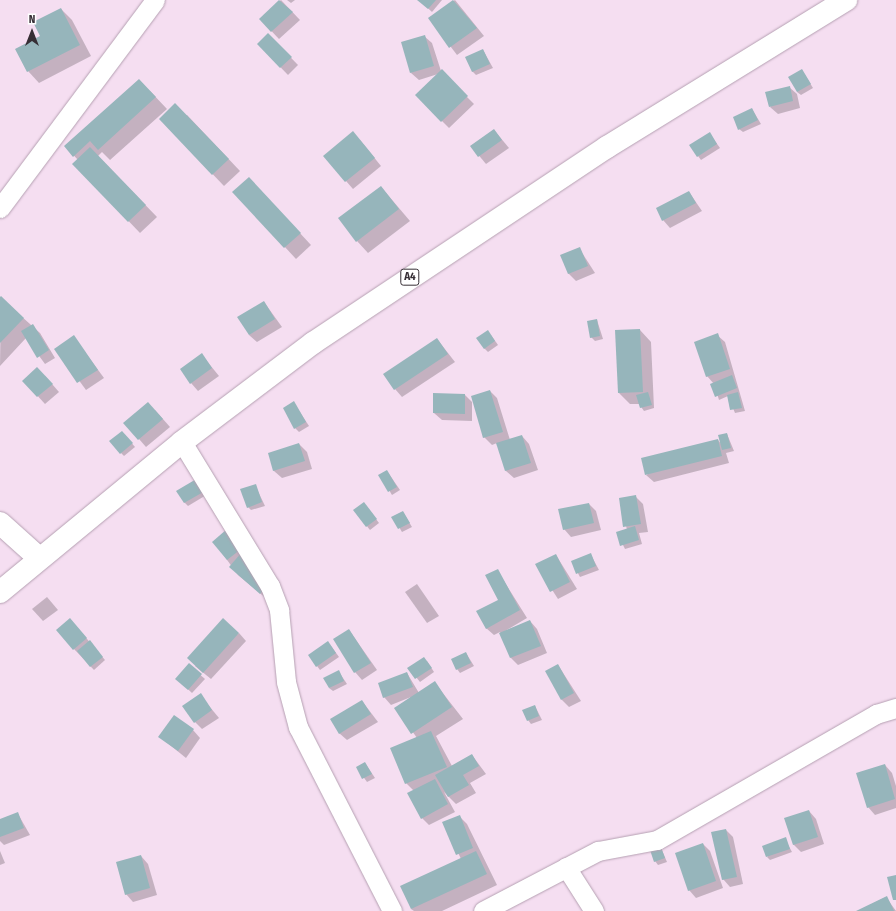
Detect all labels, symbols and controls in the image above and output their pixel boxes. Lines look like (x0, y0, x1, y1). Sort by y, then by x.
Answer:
north arrow (12, 12, 52, 52)
text: N (29, 13, 35, 26)
road number: A4 (400, 268, 420, 286)

